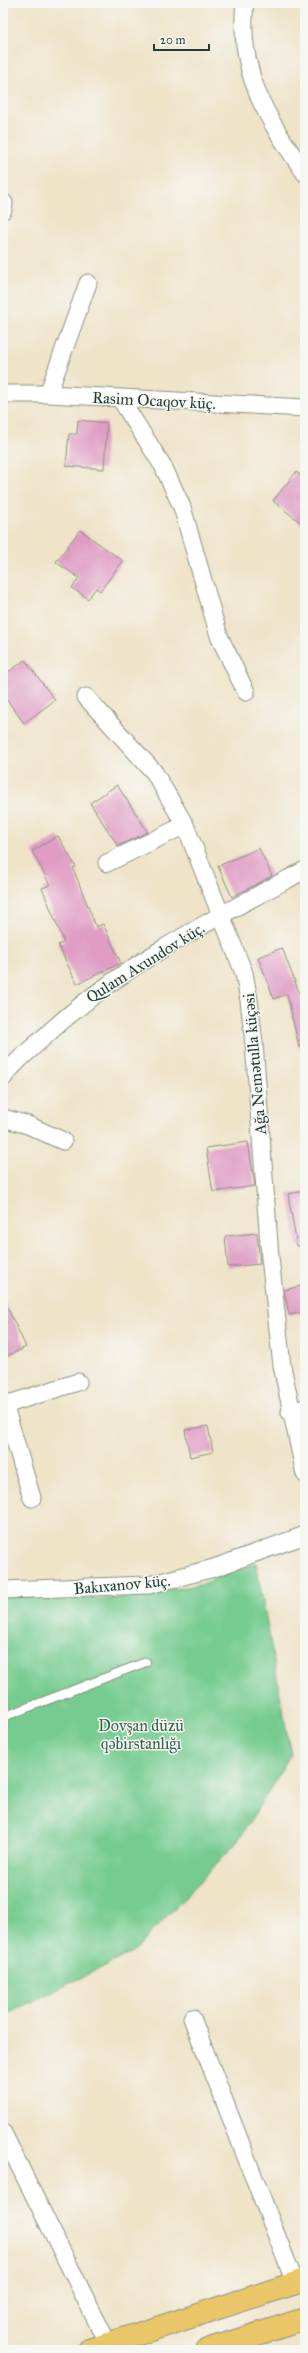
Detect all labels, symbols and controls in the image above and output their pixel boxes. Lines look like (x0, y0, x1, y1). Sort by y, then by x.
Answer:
scale bar (154, 26, 209, 52)
text: 20 m (160, 33, 186, 47)
street label: Rasim Ocaqov küç. (92, 388, 216, 414)
street label: Qulam Axundov küç. (82, 918, 208, 1007)
street label: Ağa Nemətulla küçəsi (239, 992, 271, 1137)
street label: Bakıxanov küç. (73, 1571, 171, 1598)
park label: Dovşan düzü qəbirstanlığı (98, 1716, 184, 1754)

